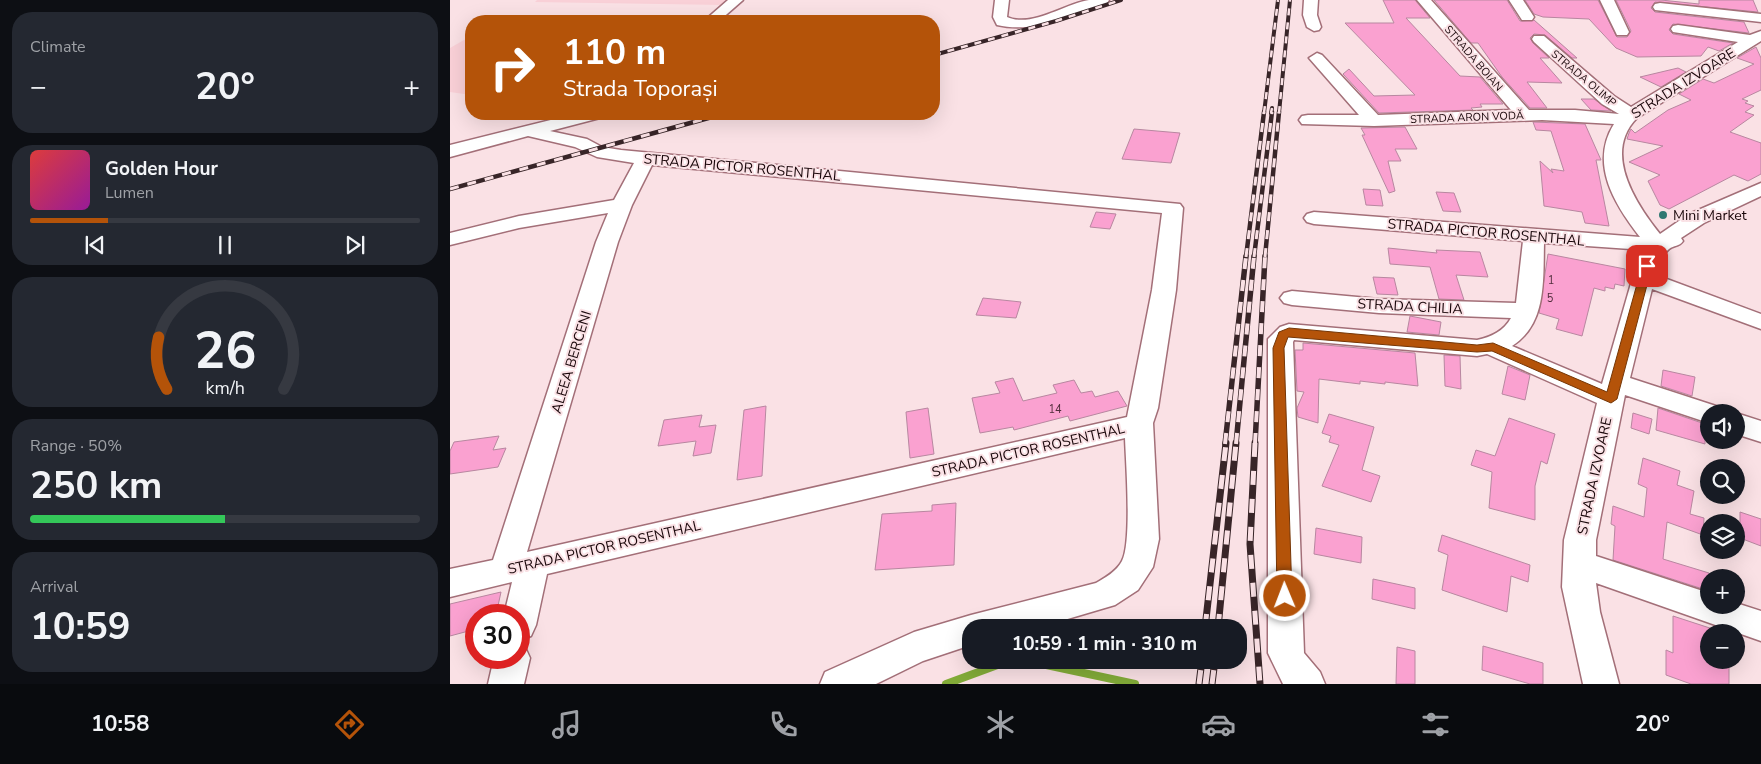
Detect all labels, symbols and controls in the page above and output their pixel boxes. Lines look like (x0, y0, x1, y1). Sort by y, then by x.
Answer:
street label: STRADA BOIAN (1441, 22, 1506, 94)
text: 110 m (563, 29, 666, 76)
icon: right (480, 35, 545, 100)
text: Climate (30, 36, 85, 58)
street label: STRADA IZVOARE (1627, 44, 1739, 123)
street label: STRADA OLIMP (1548, 47, 1620, 110)
text: 20° (195, 61, 255, 112)
text: − (30, 68, 47, 106)
text: + (403, 68, 420, 106)
text: Strada Toporași (563, 74, 718, 104)
street label: STRADA ARON VODĂ (1410, 107, 1524, 127)
street label: STRADA PICTOR ROSENTHAL (643, 149, 842, 186)
text: Golden Hour (105, 156, 218, 182)
text: Lumen (105, 182, 154, 204)
place label: Mini Market (1673, 206, 1747, 225)
marker: Mini Market (1657, 209, 1669, 221)
street label: STRADA PICTOR ROSENTHAL (1387, 214, 1586, 251)
icon: previous (81, 231, 109, 259)
icon: pause (211, 231, 239, 259)
icon: next (341, 231, 369, 259)
pin (1626, 245, 1668, 287)
icon: arrive (1633, 252, 1661, 280)
house number: 1 (1548, 273, 1554, 288)
house number: 5 (1547, 291, 1554, 306)
street label: STRADA CHILIA (1357, 294, 1463, 319)
street label: ALEEA BERCENI (547, 309, 596, 416)
text: 26 (194, 315, 256, 386)
text: km/h (205, 376, 245, 400)
house number: 14 (1048, 402, 1062, 417)
map controls (1700, 404, 1745, 669)
button: sound (1700, 404, 1745, 449)
street label: STRADA IZVOARE (1573, 416, 1616, 537)
street label: STRADA PICTOR ROSENTHAL (930, 419, 1127, 482)
text: Range · 50% (30, 435, 122, 457)
button: search (1700, 459, 1745, 504)
text: 250 km (30, 460, 162, 511)
button: layers (1700, 514, 1745, 559)
street label: STRADA PICTOR ROSENTHAL (506, 516, 703, 579)
position arrow (1258, 569, 1310, 621)
button: + (1700, 569, 1745, 614)
text: Arrival (30, 576, 78, 598)
text: 10:59 (30, 601, 131, 652)
speed limit sign: 30 (465, 604, 530, 669)
button: − (1700, 624, 1745, 669)
text: 10:59 · 1 min · 310 m (1012, 631, 1197, 657)
icon: directions (332, 707, 367, 742)
icon: music (549, 707, 584, 742)
icon: phone (766, 707, 801, 742)
icon: climate (983, 707, 1018, 742)
icon: car (1201, 707, 1236, 742)
icon: filters (1418, 707, 1453, 742)
text: 10:58 (91, 709, 149, 739)
text: 20° (1635, 709, 1670, 739)

